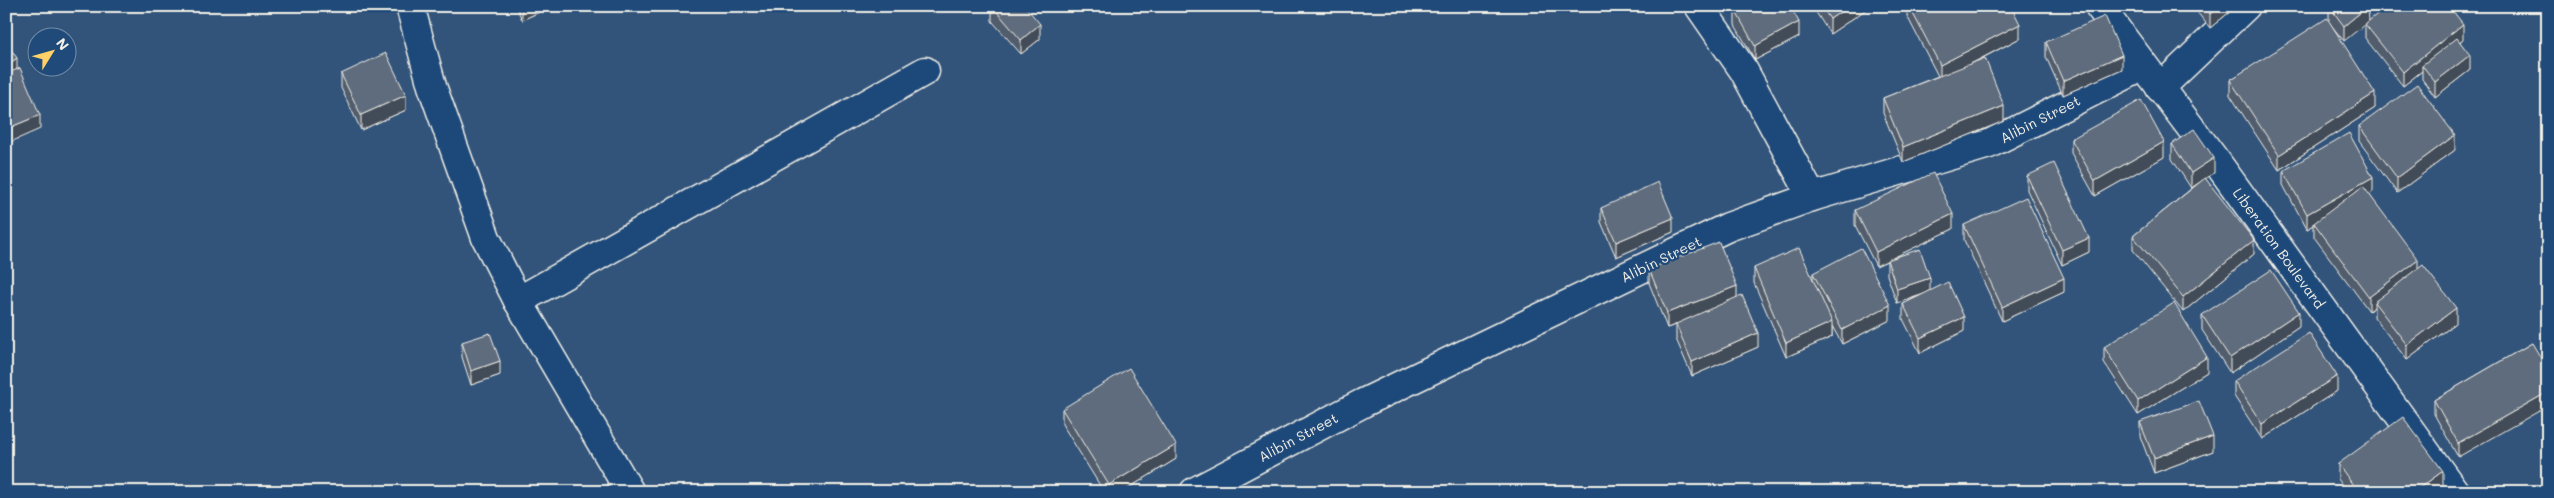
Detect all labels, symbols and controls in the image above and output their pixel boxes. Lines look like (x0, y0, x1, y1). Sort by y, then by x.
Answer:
north arrow (28, 28, 78, 78)
text: N (52, 34, 74, 54)
street label: Alibin Street (1997, 91, 2083, 147)
street label: Liberation Boulevard (2229, 184, 2329, 312)
street label: Alibin Street (1618, 231, 1704, 287)
street label: Alibin Street (1255, 408, 1341, 466)

